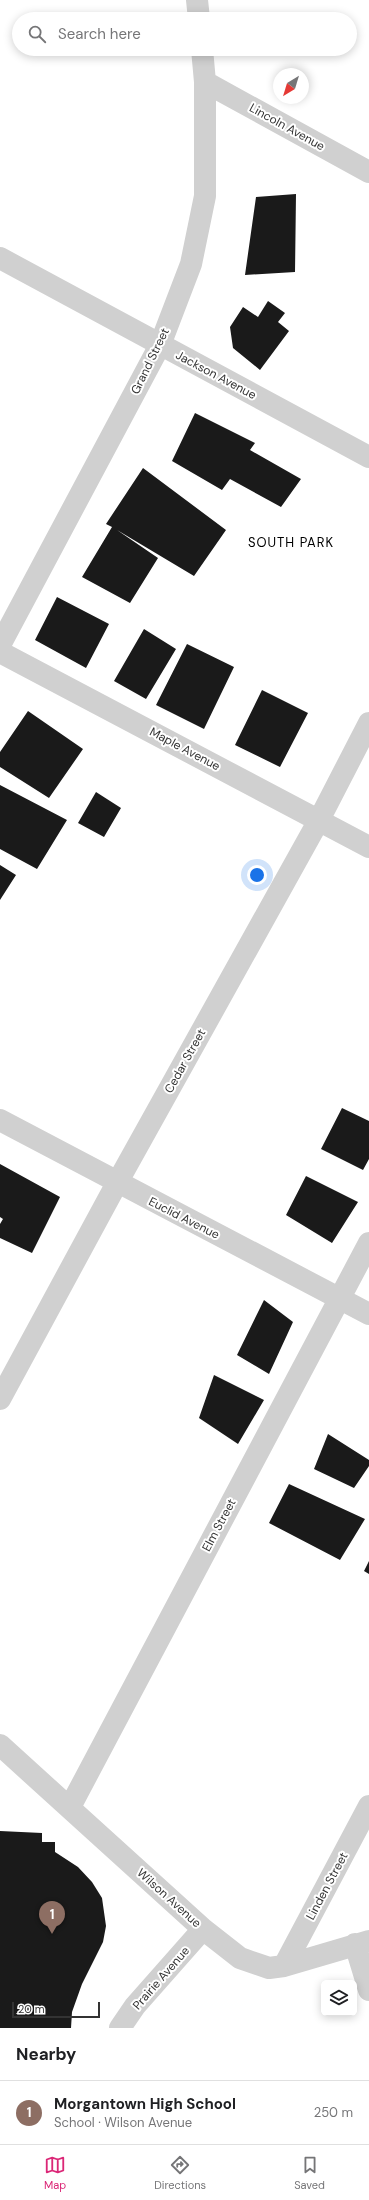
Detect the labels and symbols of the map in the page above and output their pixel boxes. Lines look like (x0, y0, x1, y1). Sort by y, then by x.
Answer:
north arrow (273, 68, 309, 104)
street label: Lincoln Avenue (247, 100, 328, 154)
street label: Grand Street (127, 325, 173, 397)
street label: Jackson Avenue (173, 347, 259, 403)
district label: SOUTH PARK (248, 534, 334, 551)
street label: Maple Avenue (147, 724, 223, 774)
your location (247, 865, 267, 885)
street label: Cedar Street (161, 1026, 209, 1096)
street label: Euclid Avenue (146, 1193, 222, 1243)
street label: Elm Street (198, 1496, 240, 1554)
street label: Linden Street (302, 1849, 352, 1923)
street label: Wilson Avenue (133, 1865, 205, 1931)
pin: 1 (39, 1901, 65, 1934)
street label: Prairie Avenue (129, 1943, 193, 2013)
scale bar (12, 2000, 100, 2019)

